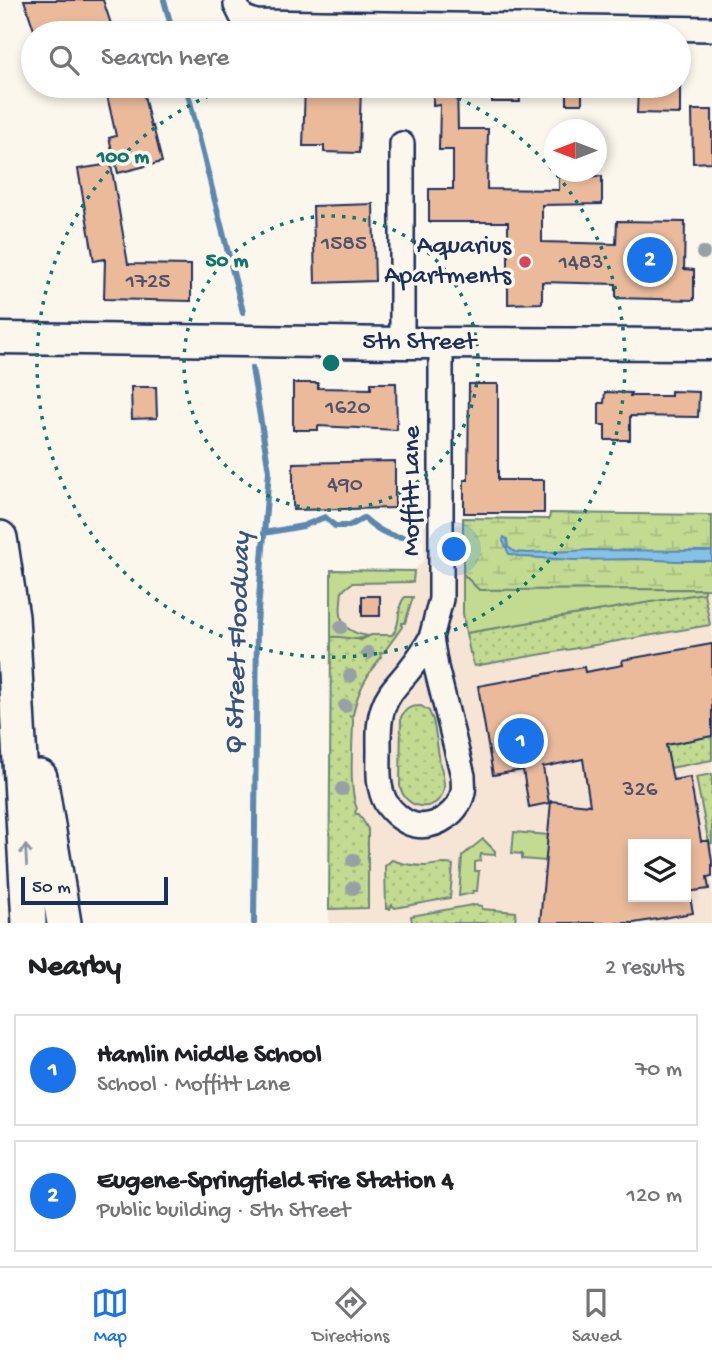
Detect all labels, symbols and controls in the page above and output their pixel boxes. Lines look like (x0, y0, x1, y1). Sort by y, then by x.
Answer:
search box (21, 21, 691, 98)
icon: search (45, 41, 83, 79)
text: Search here (101, 44, 229, 75)
north arrow (544, 119, 607, 182)
text: 100 m (96, 146, 149, 171)
house number: 1585 (320, 231, 367, 258)
place label: Aquarius Apartments (384, 232, 512, 293)
pin: 2 (627, 234, 673, 286)
text: 50 m (206, 250, 249, 275)
house number: 1483 (558, 250, 603, 277)
marker: Aquarius Apartments (517, 254, 533, 270)
house number: 1725 (125, 269, 170, 296)
street label: 5th Street (362, 328, 478, 359)
centre of rings (319, 351, 343, 375)
house number: 1620 (324, 395, 371, 422)
street label: Moffitt Lane (398, 425, 429, 556)
house number: 490 (327, 472, 363, 499)
water label: Q Street Floodway (219, 529, 259, 756)
your location (437, 532, 471, 566)
pin: 1 (498, 715, 544, 767)
house number: 326 (622, 777, 658, 804)
map controls (628, 839, 691, 902)
button: layers (628, 839, 691, 902)
one-way arrow (19, 844, 32, 867)
scale bar (21, 874, 168, 906)
text: 50 m (32, 877, 71, 900)
text: Nearby (28, 951, 121, 986)
text: 2 results (605, 955, 684, 982)
text: Hamlin Middle School (97, 1041, 322, 1072)
text: 1 (48, 1057, 58, 1084)
text: 70 m (635, 1057, 682, 1084)
text: School · Moffitt Lane (97, 1072, 290, 1099)
text: Eugene-Springfield Fire Station 4 (97, 1167, 454, 1198)
text: 2 (47, 1183, 59, 1210)
text: 120 m (627, 1183, 682, 1210)
text: Public building · 5th Street (97, 1198, 350, 1225)
tab: Map (91, 1284, 129, 1349)
tab: Directions (312, 1284, 389, 1349)
tab: Saved (572, 1284, 621, 1349)

